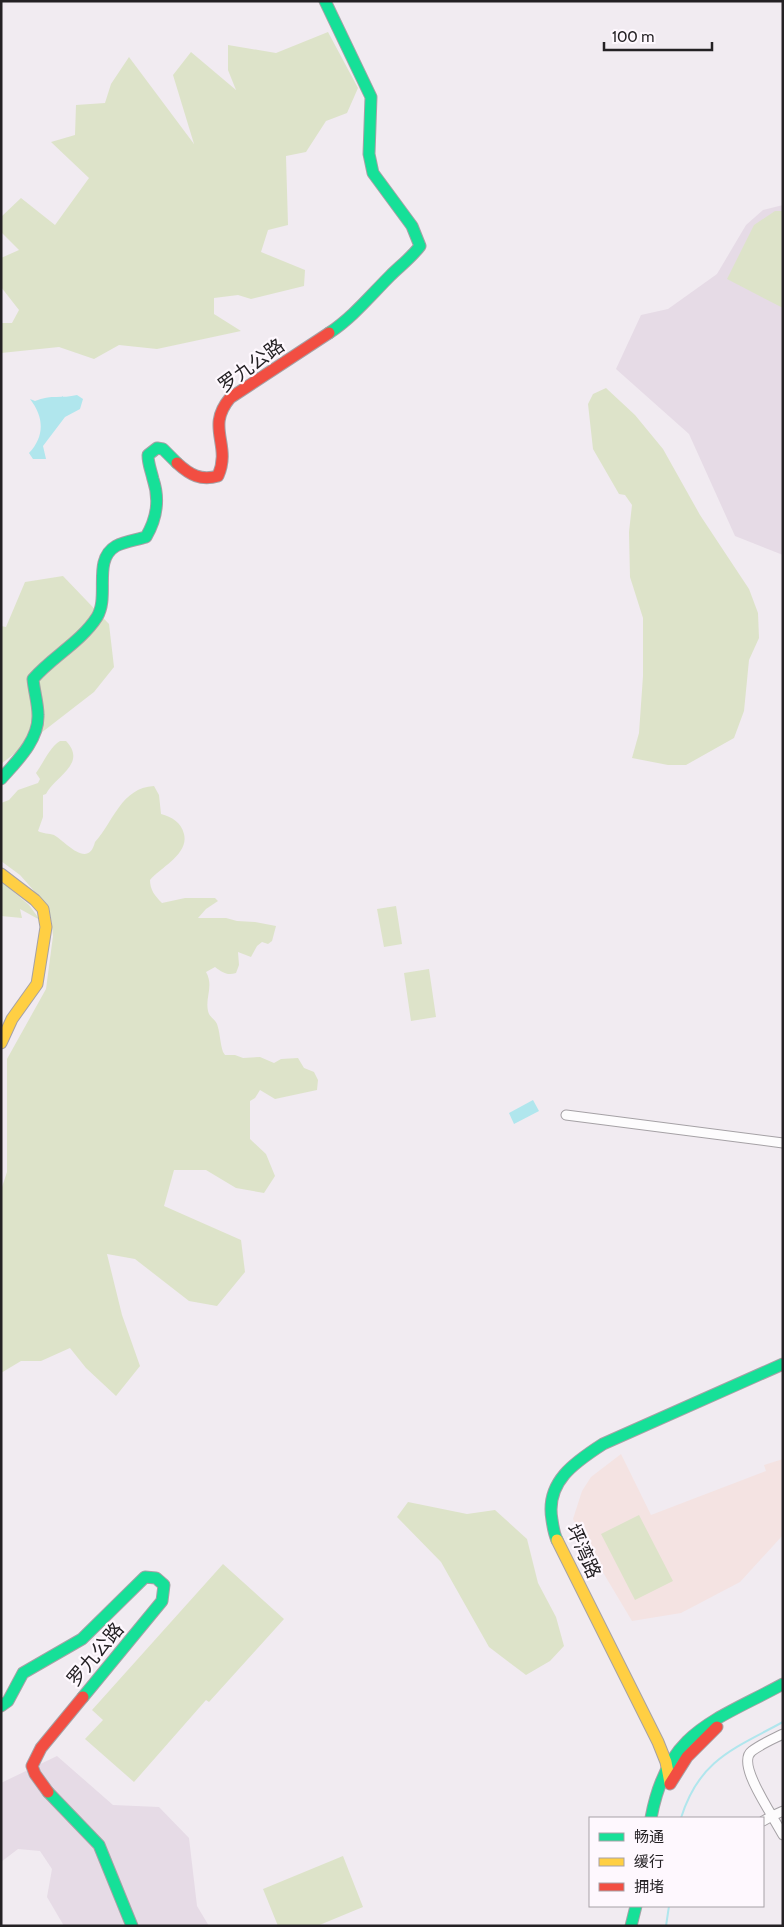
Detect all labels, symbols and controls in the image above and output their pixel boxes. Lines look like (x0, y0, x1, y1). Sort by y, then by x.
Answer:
scale bar (604, 20, 712, 52)
text: 100 m (612, 28, 654, 46)
street label: 罗九公路 (214, 334, 289, 397)
street label: 坪湾路 (561, 1520, 606, 1582)
street label: 罗九公路 (62, 1618, 129, 1691)
legend (589, 1817, 764, 1907)
text: 畅通 (634, 1828, 664, 1846)
text: 缓行 (634, 1853, 664, 1871)
text: 拥堵 (634, 1878, 664, 1896)

